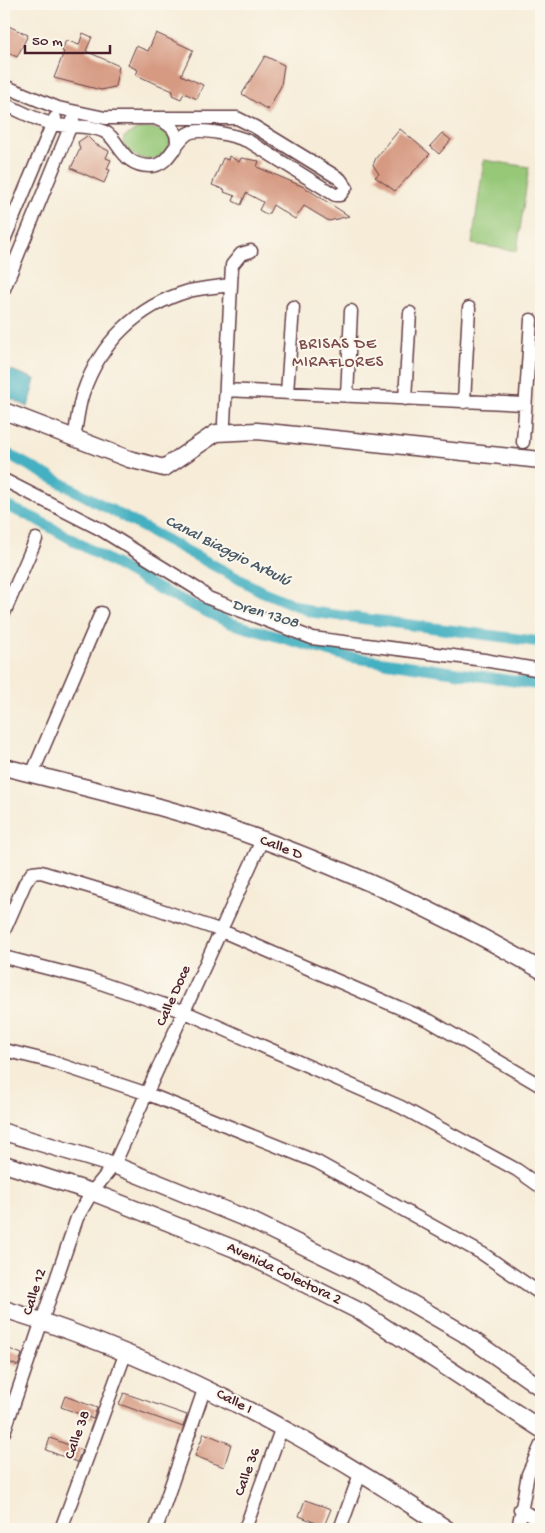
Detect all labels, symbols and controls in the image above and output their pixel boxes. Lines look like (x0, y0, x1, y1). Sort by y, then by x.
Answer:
scale bar (25, 22, 110, 54)
text: 50 m (32, 33, 63, 51)
district label: BRISAS DE MIRAFLORES (292, 336, 384, 373)
water label: Canal Biaggio Arbulú (161, 512, 294, 592)
water label: Dren 1308 (230, 596, 301, 634)
street label: Calle D (257, 832, 305, 864)
street label: Calle Doce (153, 963, 195, 1029)
street label: Avenida Colectora 2 (224, 1239, 344, 1309)
street label: Calle 12 (19, 1266, 51, 1318)
street label: Calle I (213, 1385, 255, 1419)
street label: Calle 38 (61, 1408, 95, 1462)
street label: Calle 36 (231, 1445, 265, 1498)

